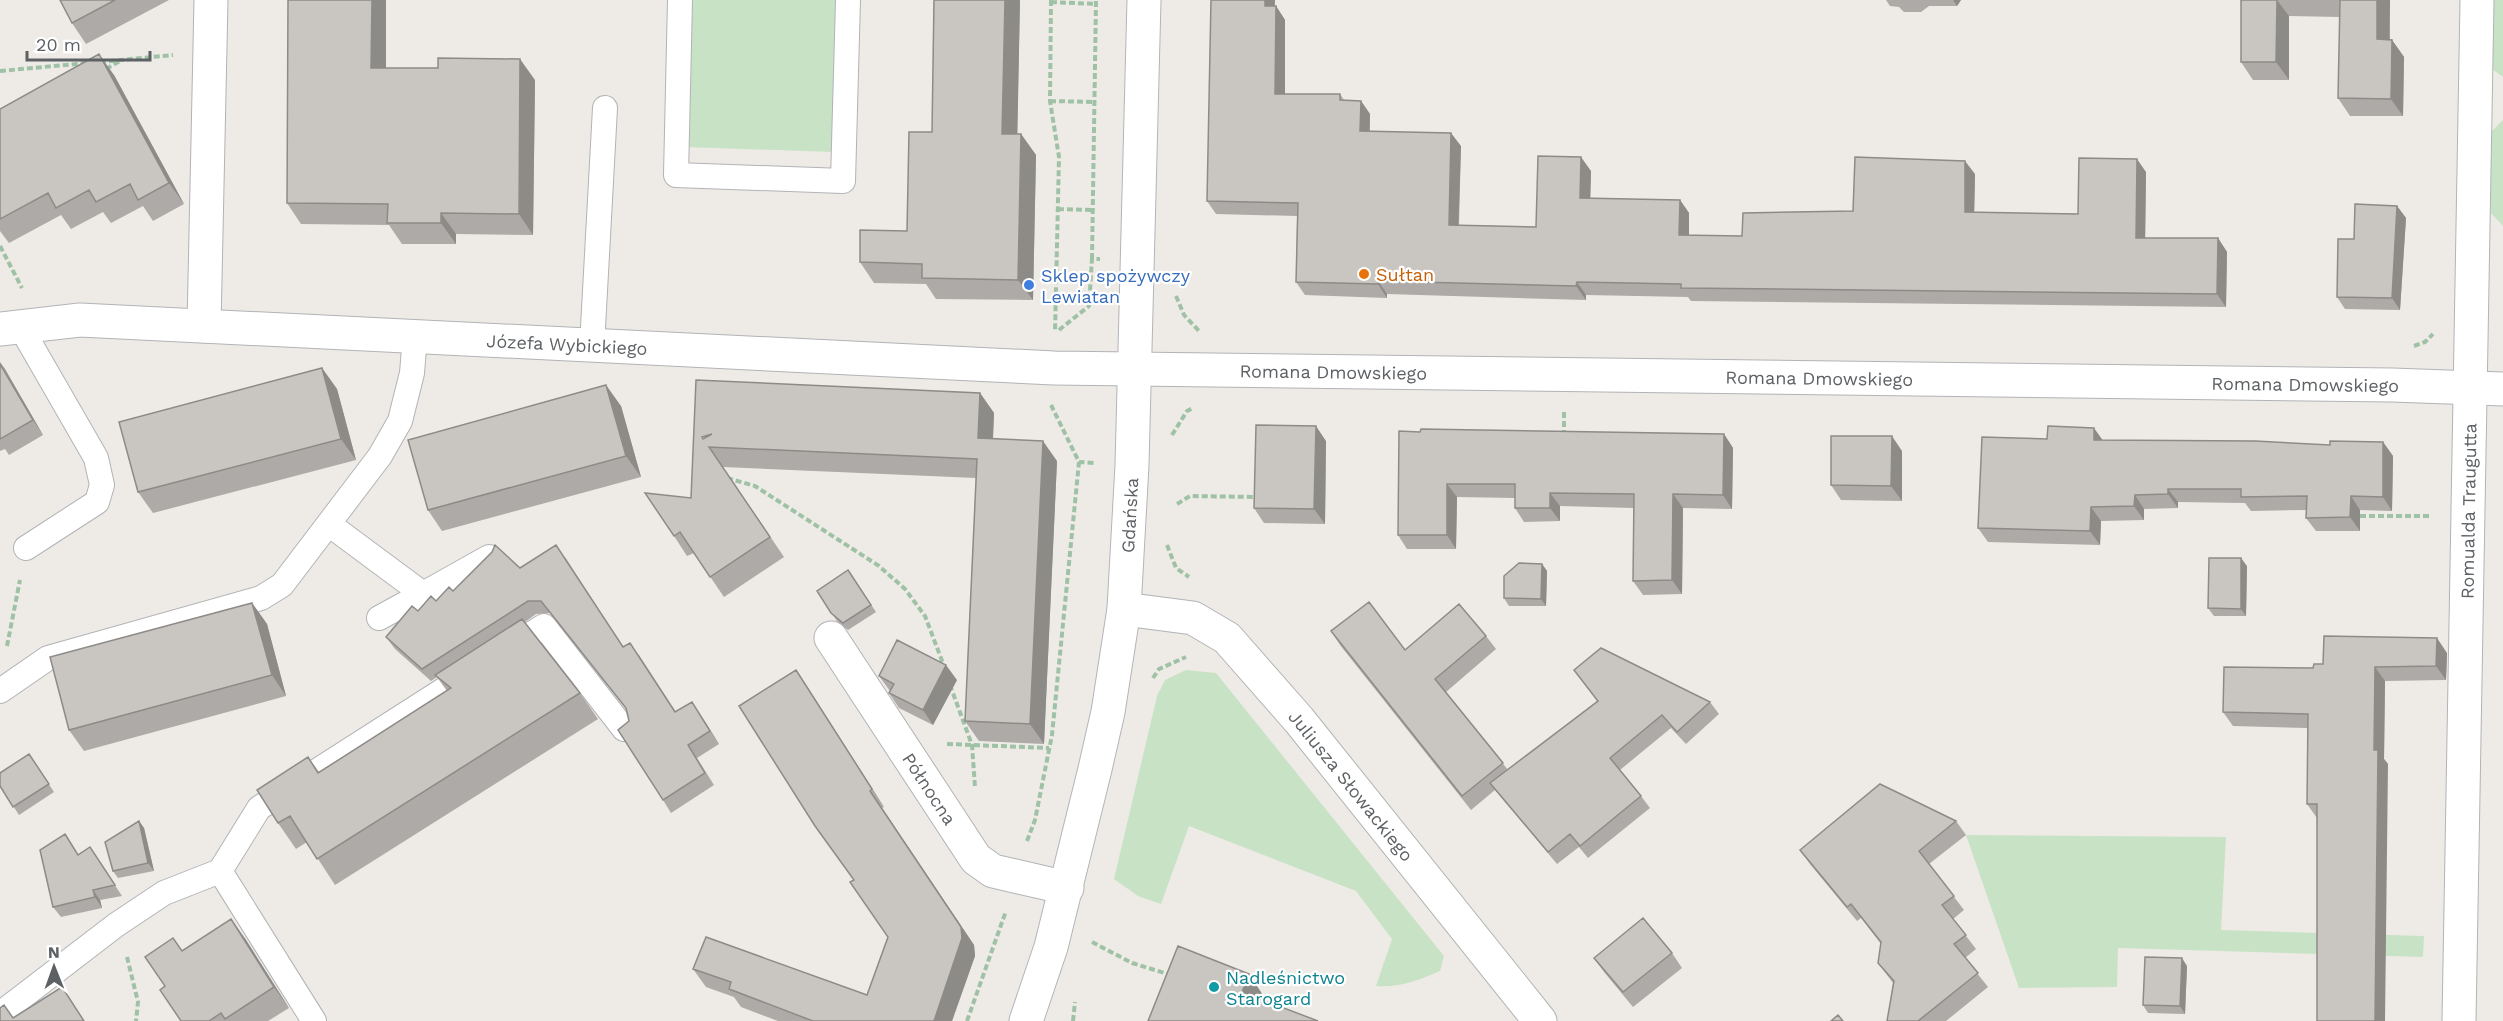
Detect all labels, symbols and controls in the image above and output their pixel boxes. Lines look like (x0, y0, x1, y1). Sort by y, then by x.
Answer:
scale bar (27, 24, 150, 62)
text: 20 m (36, 34, 81, 55)
place label: Sułtan (1376, 264, 1434, 285)
place label: Sklep spożywczy Lewiatan (1041, 265, 1191, 307)
marker: Sułtan (1357, 267, 1371, 281)
marker: Sklep spożywczy Lewiatan (1022, 278, 1036, 292)
street label: Józefa Wybickiego (486, 330, 648, 358)
street label: Romana Dmowskiego (1239, 360, 1427, 383)
street label: Romana Dmowskiego (1725, 366, 1913, 389)
street label: Romana Dmowskiego (2211, 372, 2399, 396)
street label: Romualda Traugutta (2456, 423, 2480, 599)
street label: Gdańska (1117, 477, 1142, 554)
street label: Juliusza Słowackiego (1285, 706, 1418, 865)
street label: Północna (899, 749, 961, 828)
north arrow (24, 937, 84, 997)
text: N (48, 943, 60, 962)
place label: Nadleśnictwo Starogard (1226, 967, 1345, 1009)
marker: Nadleśnictwo Starogard (1207, 980, 1221, 994)

